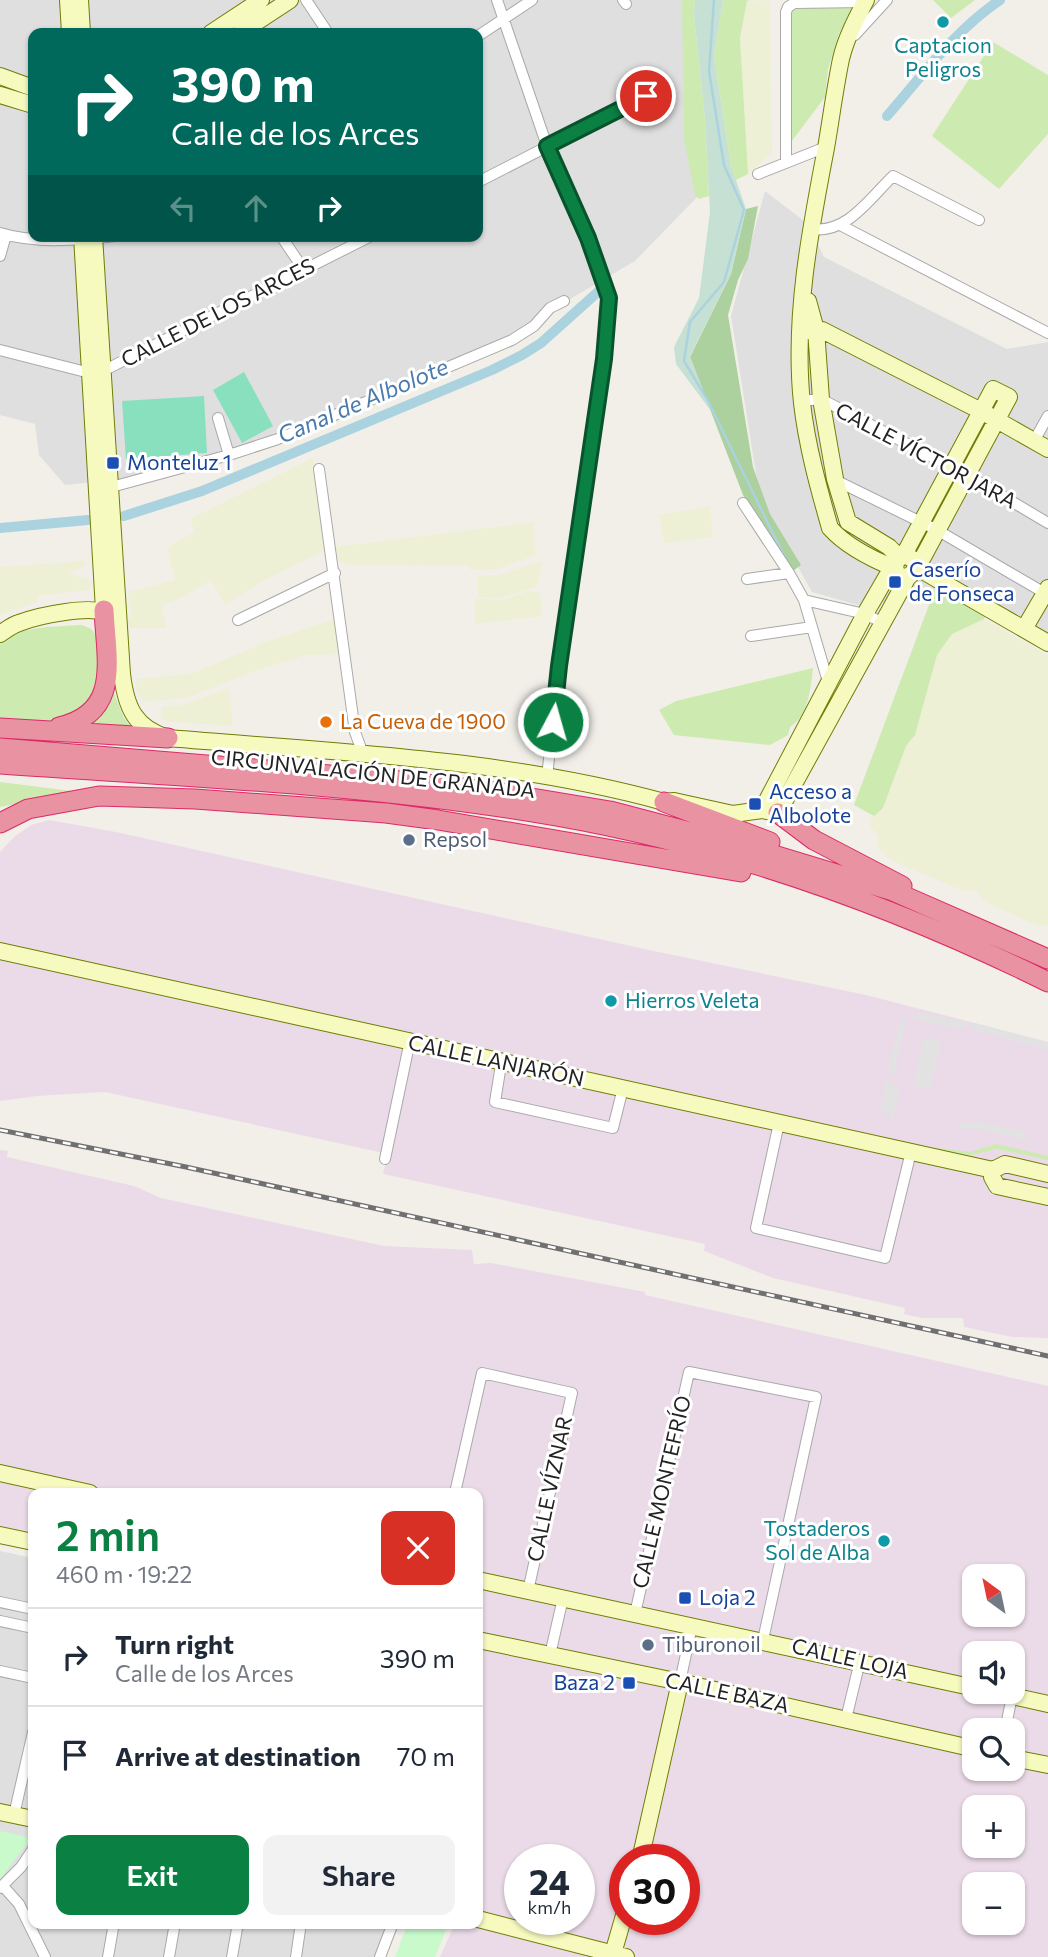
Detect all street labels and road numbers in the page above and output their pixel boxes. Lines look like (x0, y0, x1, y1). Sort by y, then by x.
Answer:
street label: CALLE DE LOS ARCES (116, 252, 318, 371)
street label: CALLE VÍCTOR JARA (832, 396, 1021, 513)
street label: CIRCUNVALACIÓN DE GRANADA (210, 743, 536, 802)
street label: CALLE LANJARÓN (406, 1029, 587, 1090)
street label: CALLE MONTEFRÍO (626, 1393, 695, 1591)
street label: CALLE VÍZNAR (521, 1414, 576, 1564)
street label: CALLE LOJA (790, 1632, 911, 1683)
street label: CALLE BAZA (663, 1666, 792, 1717)

